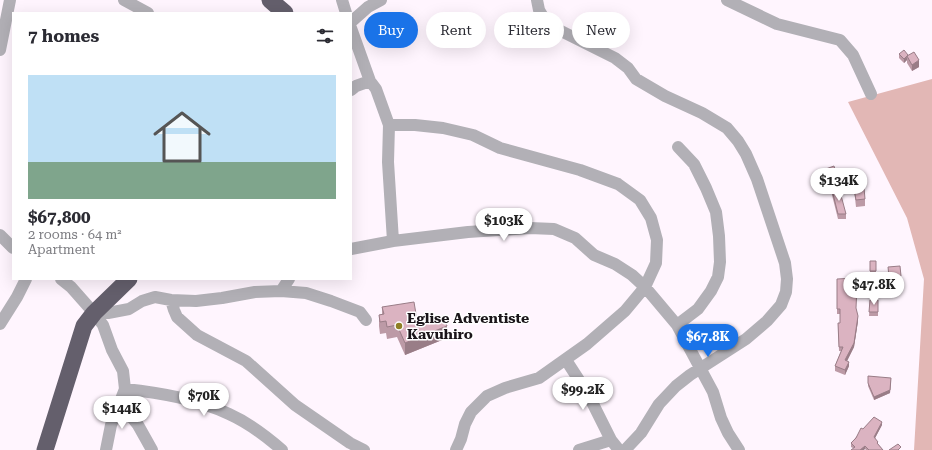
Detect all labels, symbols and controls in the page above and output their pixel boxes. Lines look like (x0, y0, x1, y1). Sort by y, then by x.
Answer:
chip: Buy (364, 12, 418, 48)
chip: Rent (426, 12, 486, 48)
chip: Filters (494, 12, 564, 48)
chip: New (572, 12, 630, 48)
icon: filters (314, 25, 336, 47)
text: 7 homes (28, 26, 99, 46)
icon: home (146, 101, 218, 173)
pin: $134K (811, 168, 867, 202)
text: $134K (819, 173, 859, 188)
text: $67,800 (28, 207, 91, 227)
pin: $103K (476, 208, 532, 242)
text: $103K (484, 213, 524, 228)
text: 2 rooms · 64 m² (28, 227, 122, 242)
text: Apartment (28, 242, 95, 257)
pin: $47.8K (841, 272, 907, 306)
text: $47.8K (852, 277, 896, 292)
place label: Eglise Adventiste Kavuhiro (407, 310, 529, 342)
marker: Eglise Adventiste Kavuhiro (394, 321, 404, 331)
pin: $67.8K (675, 324, 741, 358)
text: $67.8K (686, 329, 730, 344)
pin: $99.2K (550, 377, 616, 411)
text: $99.2K (561, 382, 605, 397)
pin: $70K (180, 383, 228, 417)
text: $70K (188, 388, 220, 403)
pin: $144K (94, 396, 150, 430)
text: $144K (102, 401, 142, 416)

